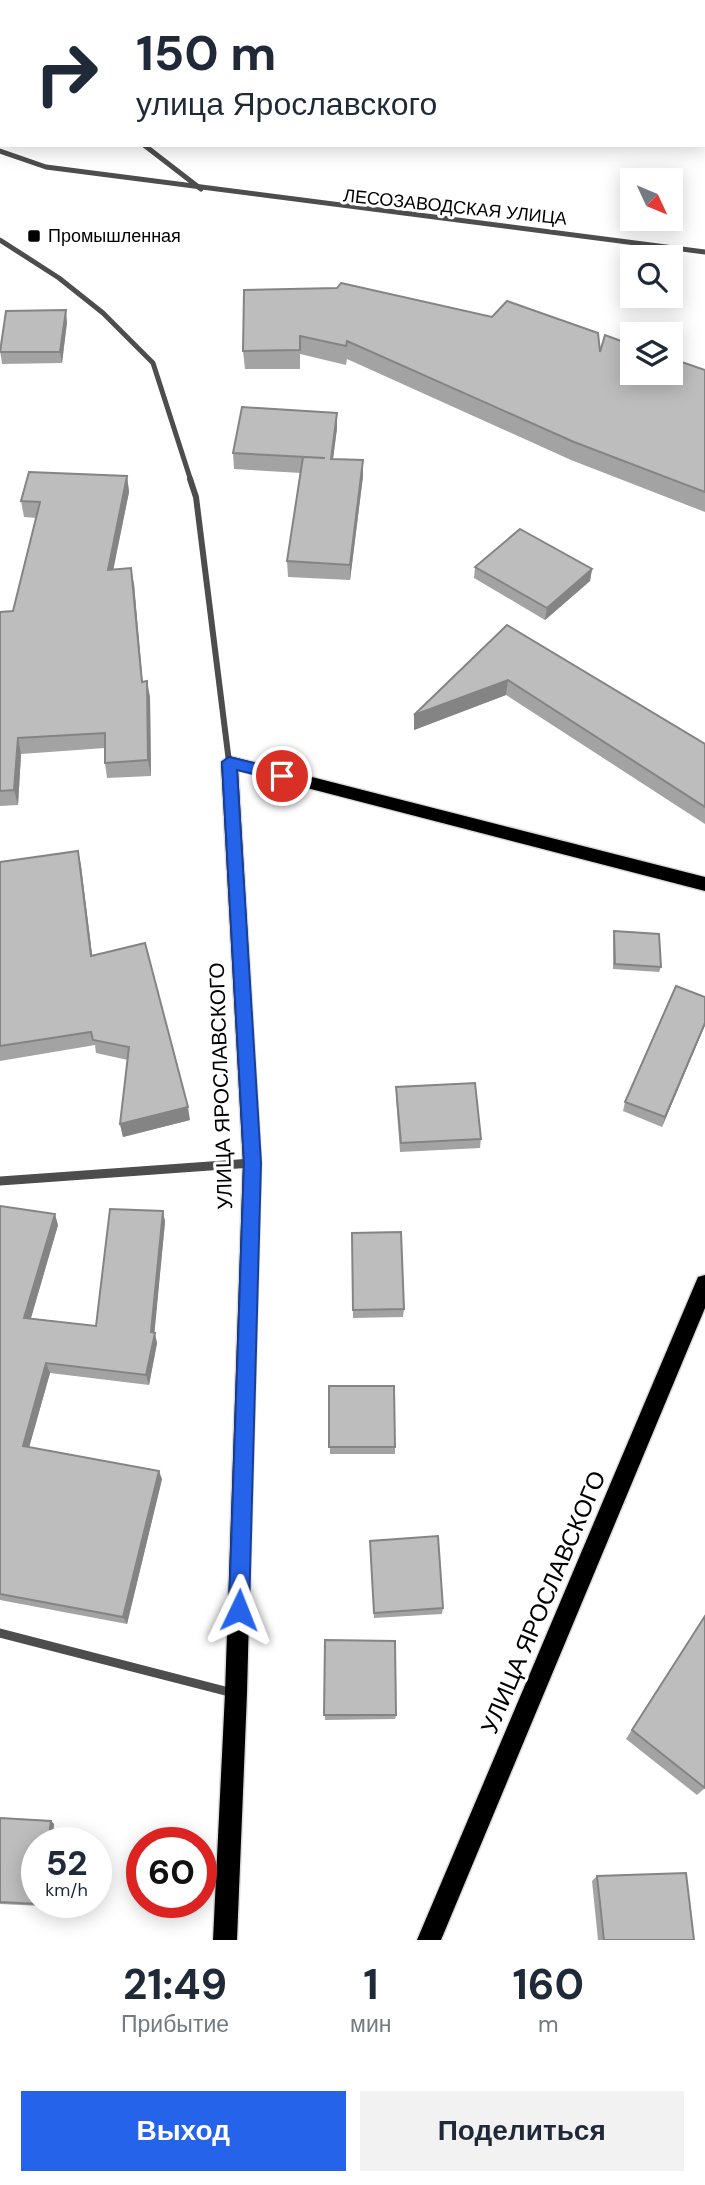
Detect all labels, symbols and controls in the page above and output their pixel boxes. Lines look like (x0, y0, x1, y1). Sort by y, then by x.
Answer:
text: 150 m (136, 21, 276, 85)
icon: right (21, 28, 112, 119)
text: улица Ярославского (136, 83, 437, 125)
north arrow (620, 168, 682, 231)
map controls (620, 168, 683, 385)
street label: ЛЕСОЗАВОДСКАЯ УЛИЦА (342, 183, 568, 231)
place label: Промышленная (48, 224, 181, 248)
marker: Промышленная (26, 228, 42, 244)
button: search (620, 245, 683, 308)
button: layers (620, 322, 683, 385)
pin (252, 746, 312, 806)
icon: arrive (263, 757, 301, 795)
street label: УЛИЦА ЯРОСЛАВСКОГО (203, 962, 239, 1210)
street label: УЛИЦА ЯРОСЛАВСКОГО (474, 1466, 612, 1738)
position arrow (202, 1573, 276, 1647)
speed limit sign: 60 (126, 1827, 217, 1918)
text: 52 (46, 1840, 87, 1886)
text: km/h (45, 1878, 88, 1902)
text: 21:49 (123, 1957, 227, 2012)
text: 1 (363, 1957, 378, 2012)
text: 160 (512, 1957, 584, 2012)
text: Прибытие (121, 2009, 229, 2039)
text: мин (350, 2009, 391, 2039)
text: m (538, 2009, 558, 2039)
button: Выход (21, 2091, 346, 2171)
button: Поделиться (360, 2091, 684, 2171)

